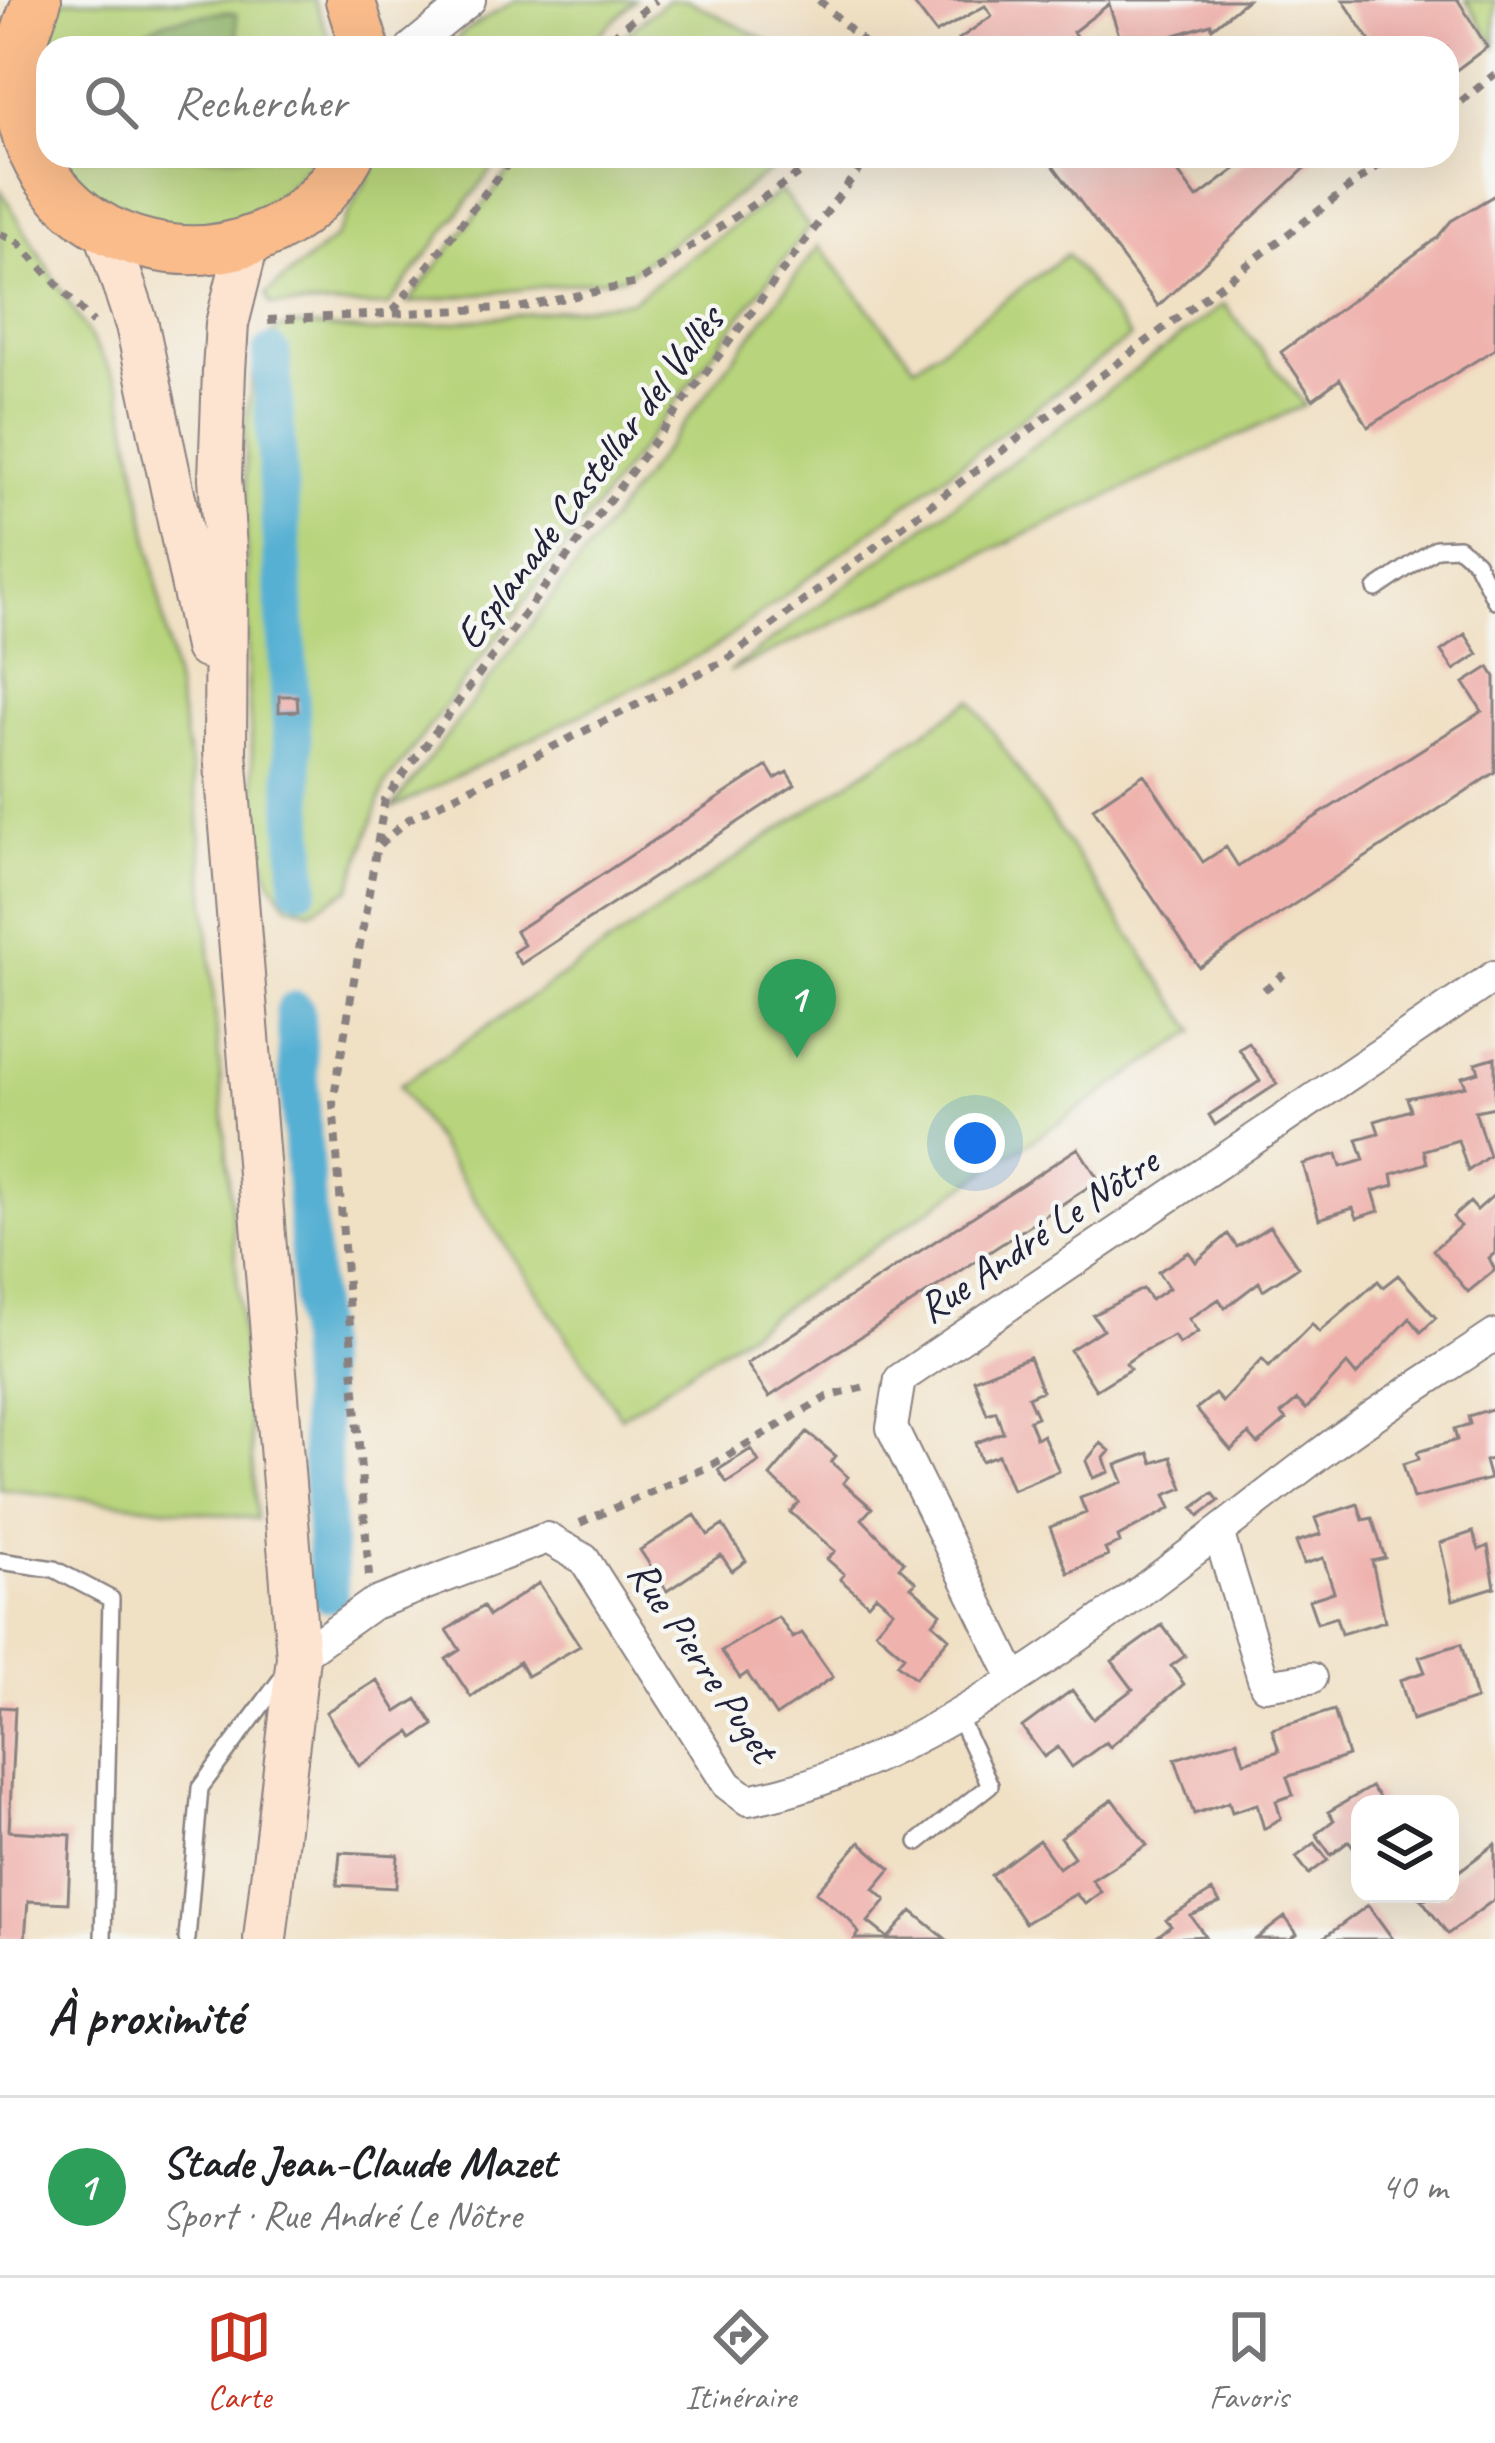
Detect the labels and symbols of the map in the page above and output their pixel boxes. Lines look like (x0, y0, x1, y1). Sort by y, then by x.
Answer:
street label: Esplanade Castellar del Vallès (443, 293, 737, 660)
pin: 1 (758, 959, 836, 1058)
your location (945, 1113, 1005, 1173)
street label: Rue André Le Nôtre (908, 1133, 1171, 1335)
street label: Rue Pierre Puget (616, 1550, 792, 1776)

